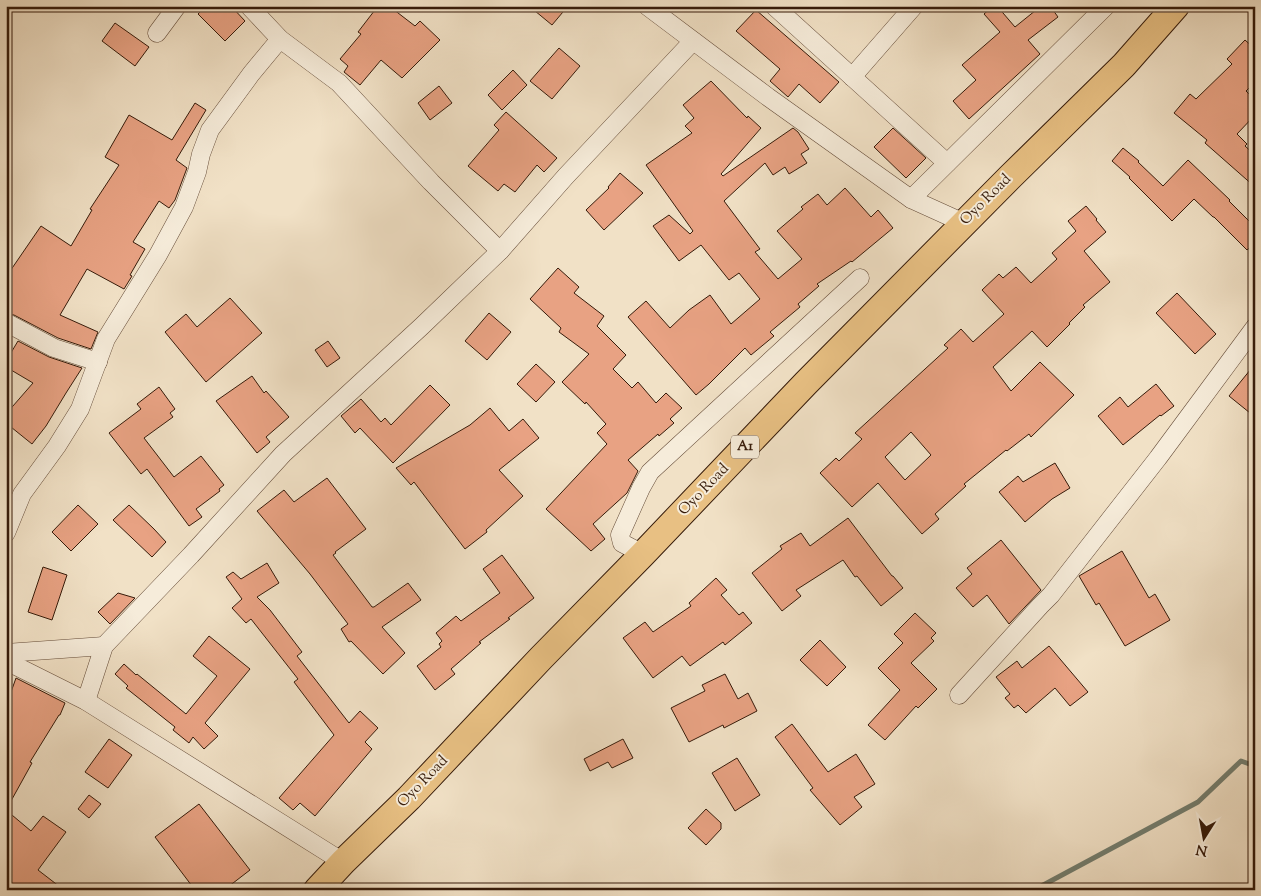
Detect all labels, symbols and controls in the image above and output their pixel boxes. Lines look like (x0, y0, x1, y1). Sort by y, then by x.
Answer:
street label: Oyo Road (956, 169, 1017, 230)
road number: A1 (731, 436, 759, 458)
street label: Oyo Road (674, 459, 735, 521)
street label: Oyo Road (393, 751, 454, 813)
north arrow (1178, 814, 1228, 864)
text: N (1195, 838, 1209, 860)

